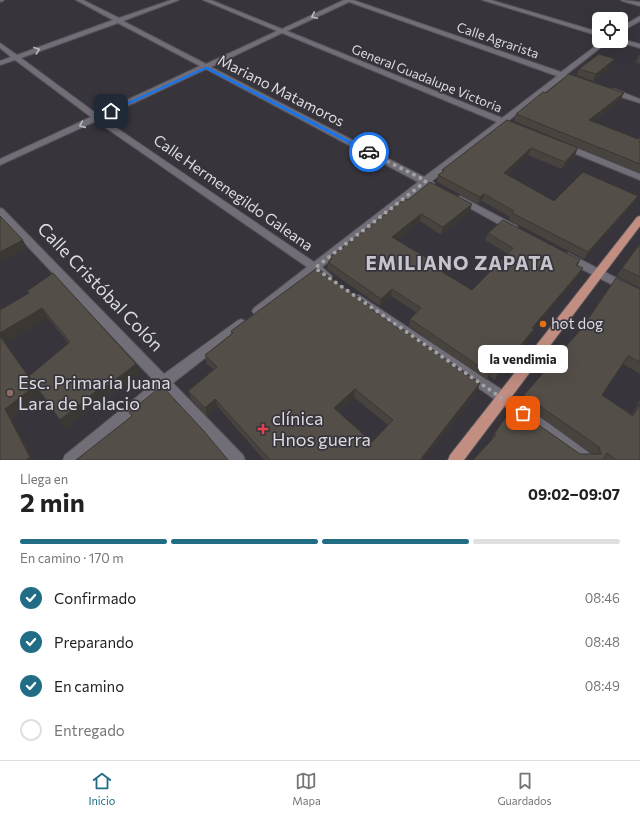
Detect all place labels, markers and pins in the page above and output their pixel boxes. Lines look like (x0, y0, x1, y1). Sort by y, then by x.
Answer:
pin (94, 94, 128, 128)
place label: hot dog (551, 314, 603, 332)
marker: hot dog (538, 319, 548, 329)
callout: la vendimia (478, 345, 568, 373)
place label: Esc. Primaria Juana Lara de Palacio (18, 371, 171, 414)
marker: Esc. Primaria Juana Lara de Palacio (5, 388, 15, 398)
pin (506, 396, 540, 430)
place label: clínica Hnos guerra (272, 407, 371, 450)
marker: clínica Hnos guerra (257, 423, 269, 435)

